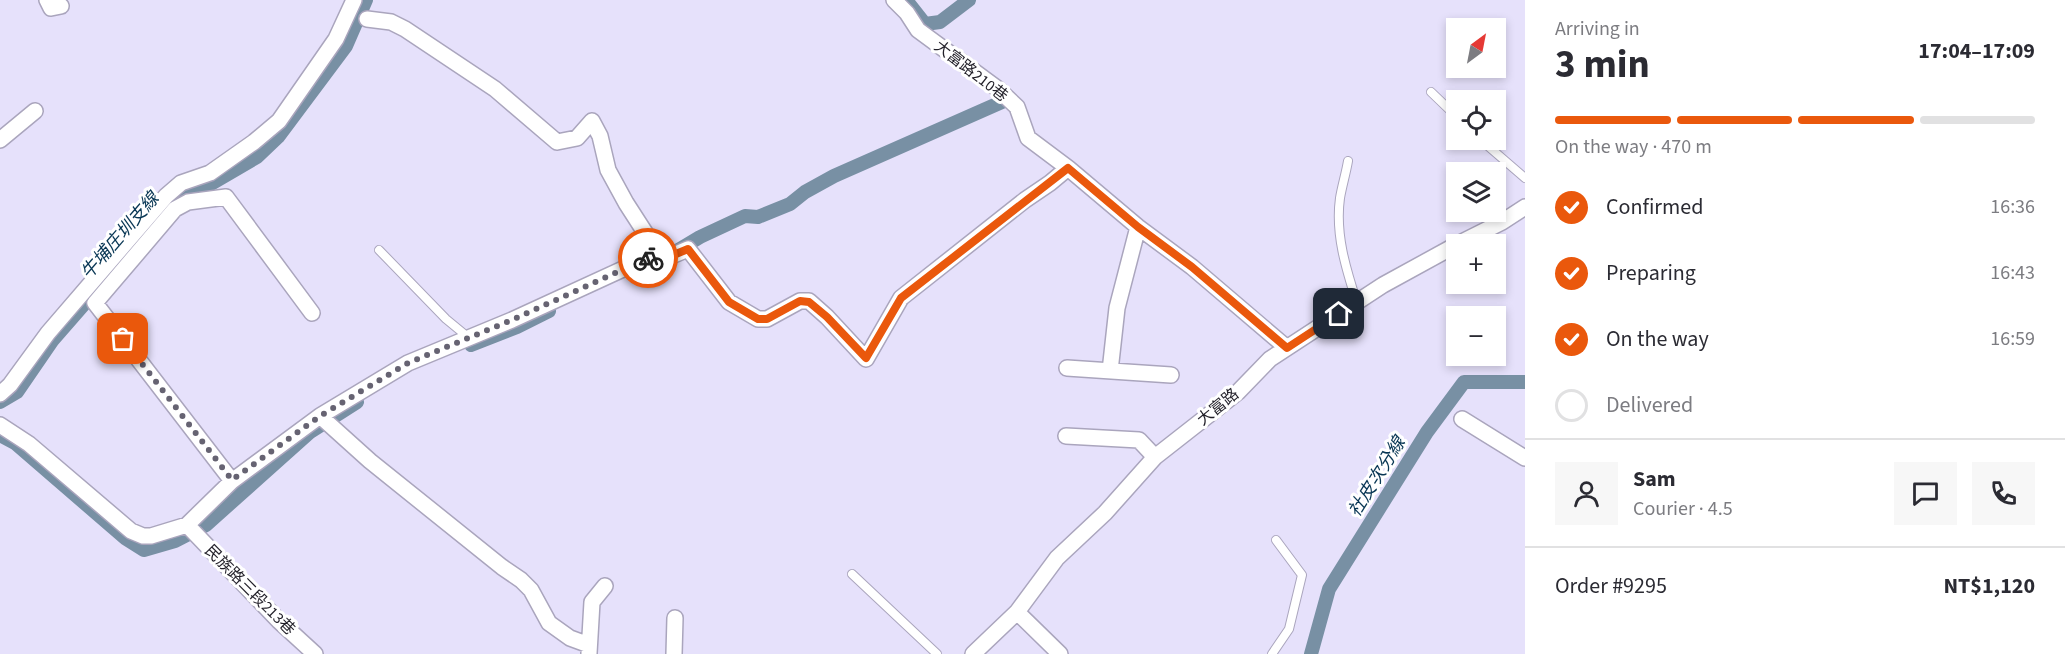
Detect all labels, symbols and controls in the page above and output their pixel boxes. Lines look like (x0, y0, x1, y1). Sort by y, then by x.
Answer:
text: Arriving in (1555, 15, 1640, 43)
north arrow (1446, 18, 1506, 78)
map controls (1446, 18, 1506, 366)
street label: 大富路210巷 (930, 35, 1012, 107)
text: 17:04–17:09 (1918, 35, 2035, 67)
text: 3 min (1555, 37, 1650, 93)
button: locate (1446, 90, 1506, 150)
text: On the way · 470 m (1555, 133, 1712, 161)
button: layers (1446, 162, 1506, 222)
water label: 牛埔庄圳支線 (75, 186, 166, 285)
icon: check (1555, 191, 1588, 224)
text: Confirmed (1606, 191, 1703, 223)
text: 16:36 (1990, 193, 2035, 221)
courier (618, 228, 678, 288)
button: + (1446, 234, 1506, 294)
icon: bike (632, 242, 665, 275)
icon: check (1555, 257, 1588, 290)
text: Preparing (1606, 257, 1696, 289)
text: 16:43 (1990, 259, 2035, 287)
pin (1313, 288, 1364, 339)
icon: home (1322, 297, 1355, 330)
button: − (1446, 306, 1506, 366)
pin (97, 313, 148, 364)
icon: bag (106, 322, 139, 355)
icon: check (1555, 323, 1588, 356)
text: On the way (1606, 323, 1709, 355)
text: 16:59 (1990, 325, 2035, 353)
street label: 大富路 (1192, 383, 1244, 431)
text: Delivered (1606, 389, 1693, 421)
water label: 社皮次分線 (1343, 431, 1413, 522)
button: person (1555, 462, 1618, 525)
button: chat (1894, 462, 1957, 525)
button: phone (1972, 462, 2035, 525)
text: Sam (1633, 463, 1676, 495)
text: Courier · 4.5 (1633, 495, 1733, 523)
street label: 民族路三段213巷 (200, 540, 300, 640)
text: Order #9295 (1555, 570, 1667, 602)
text: NT$1,120 (1943, 570, 2035, 602)

